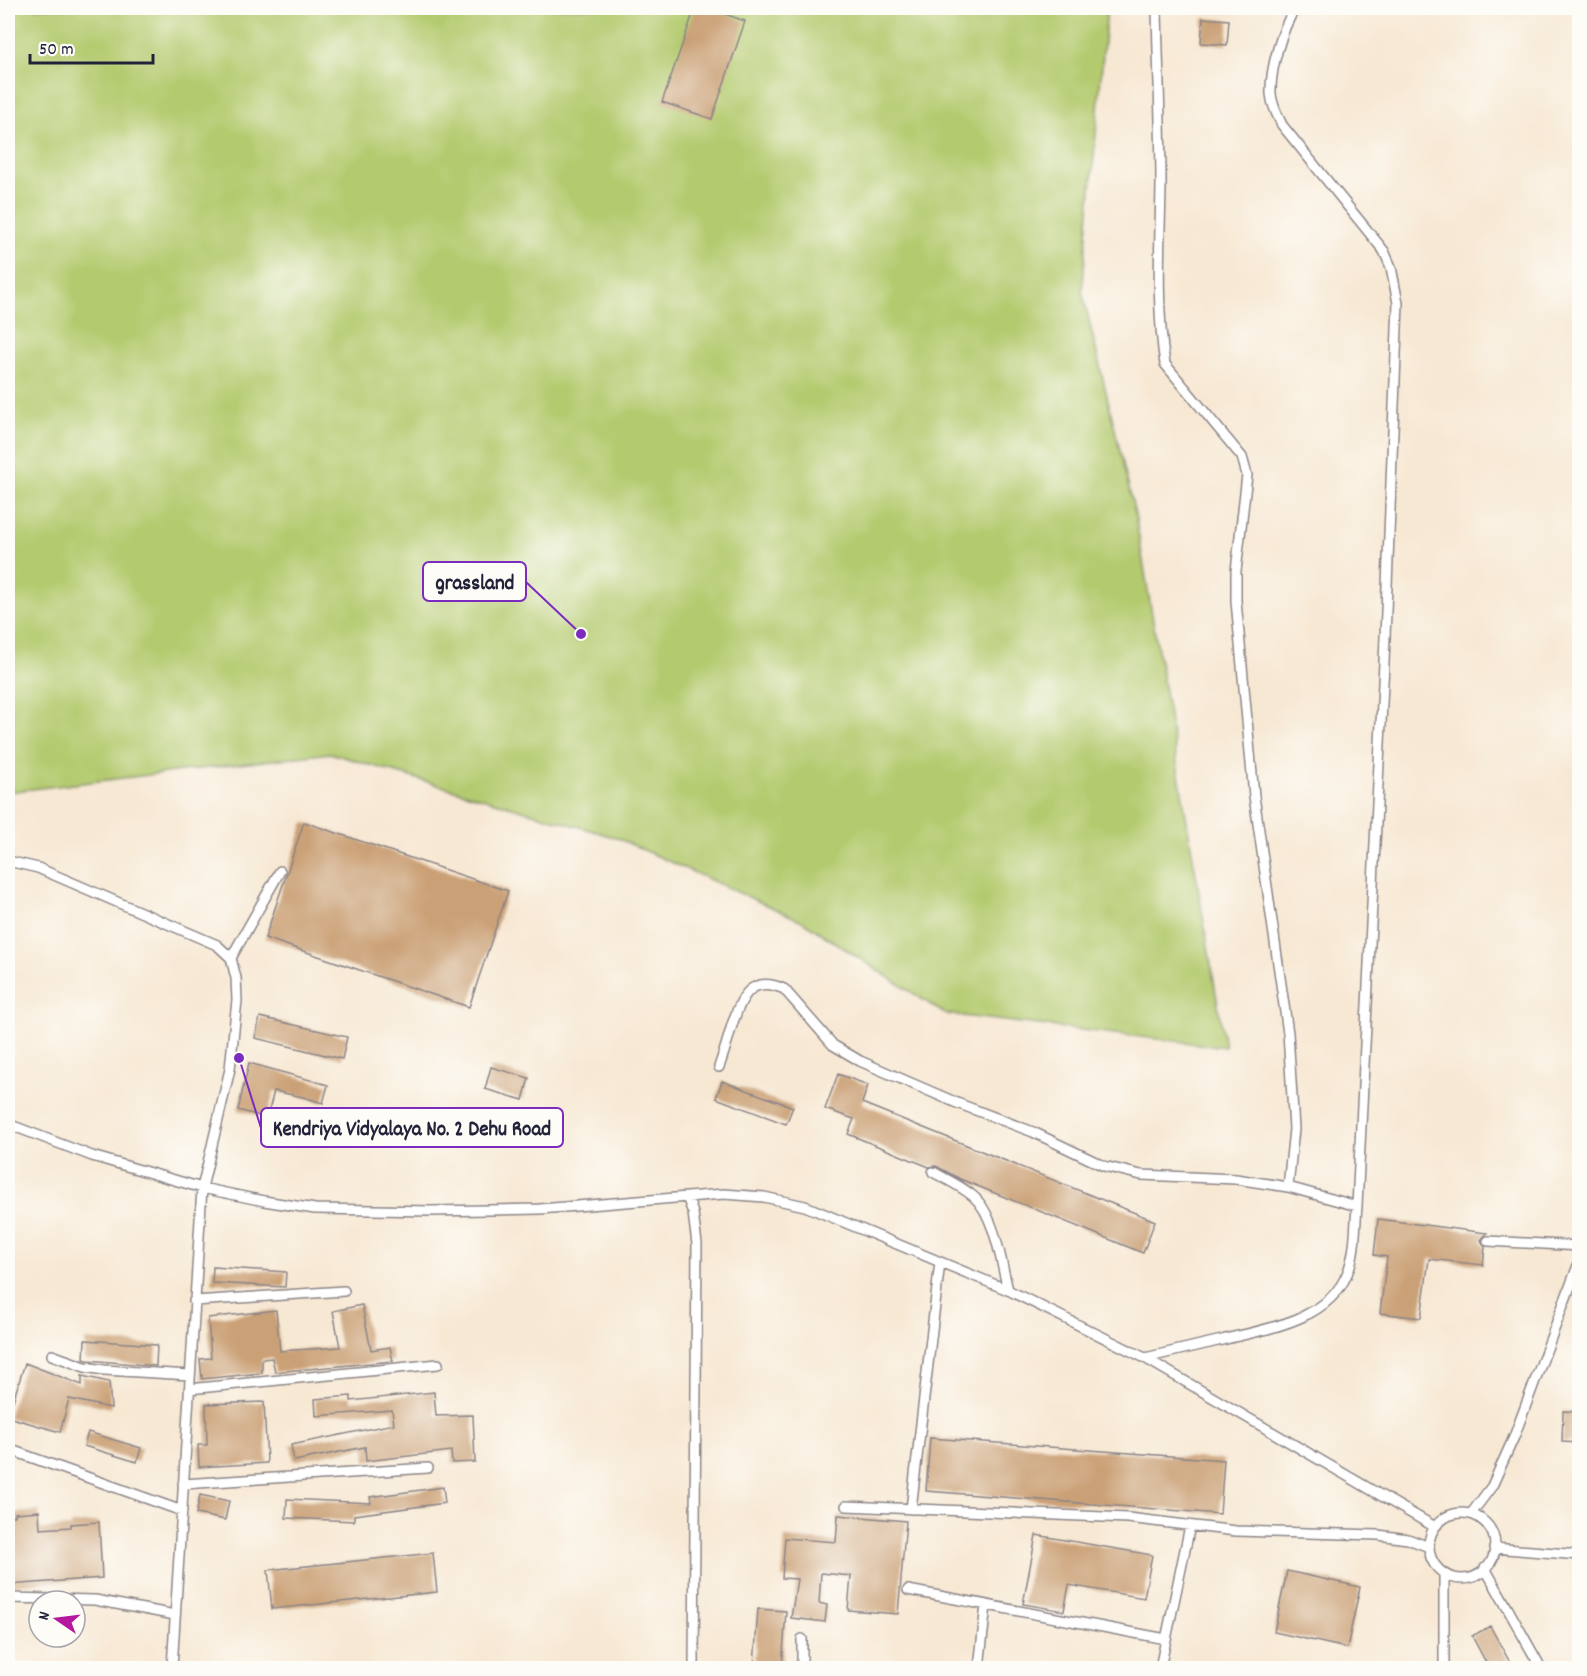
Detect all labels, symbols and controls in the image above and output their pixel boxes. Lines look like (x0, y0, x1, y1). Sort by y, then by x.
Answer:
scale bar (30, 27, 153, 65)
text: 50 m (39, 38, 74, 63)
callout: grassland (423, 562, 526, 601)
text: grassland (436, 570, 515, 600)
callout: Kendriya Vidyalaya No. 2 Dehu Road (261, 1108, 563, 1147)
text: Kendriya Vidyalaya No. 2 Dehu Road (273, 1116, 551, 1146)
north arrow (27, 1589, 87, 1649)
text: N (33, 1609, 57, 1623)

